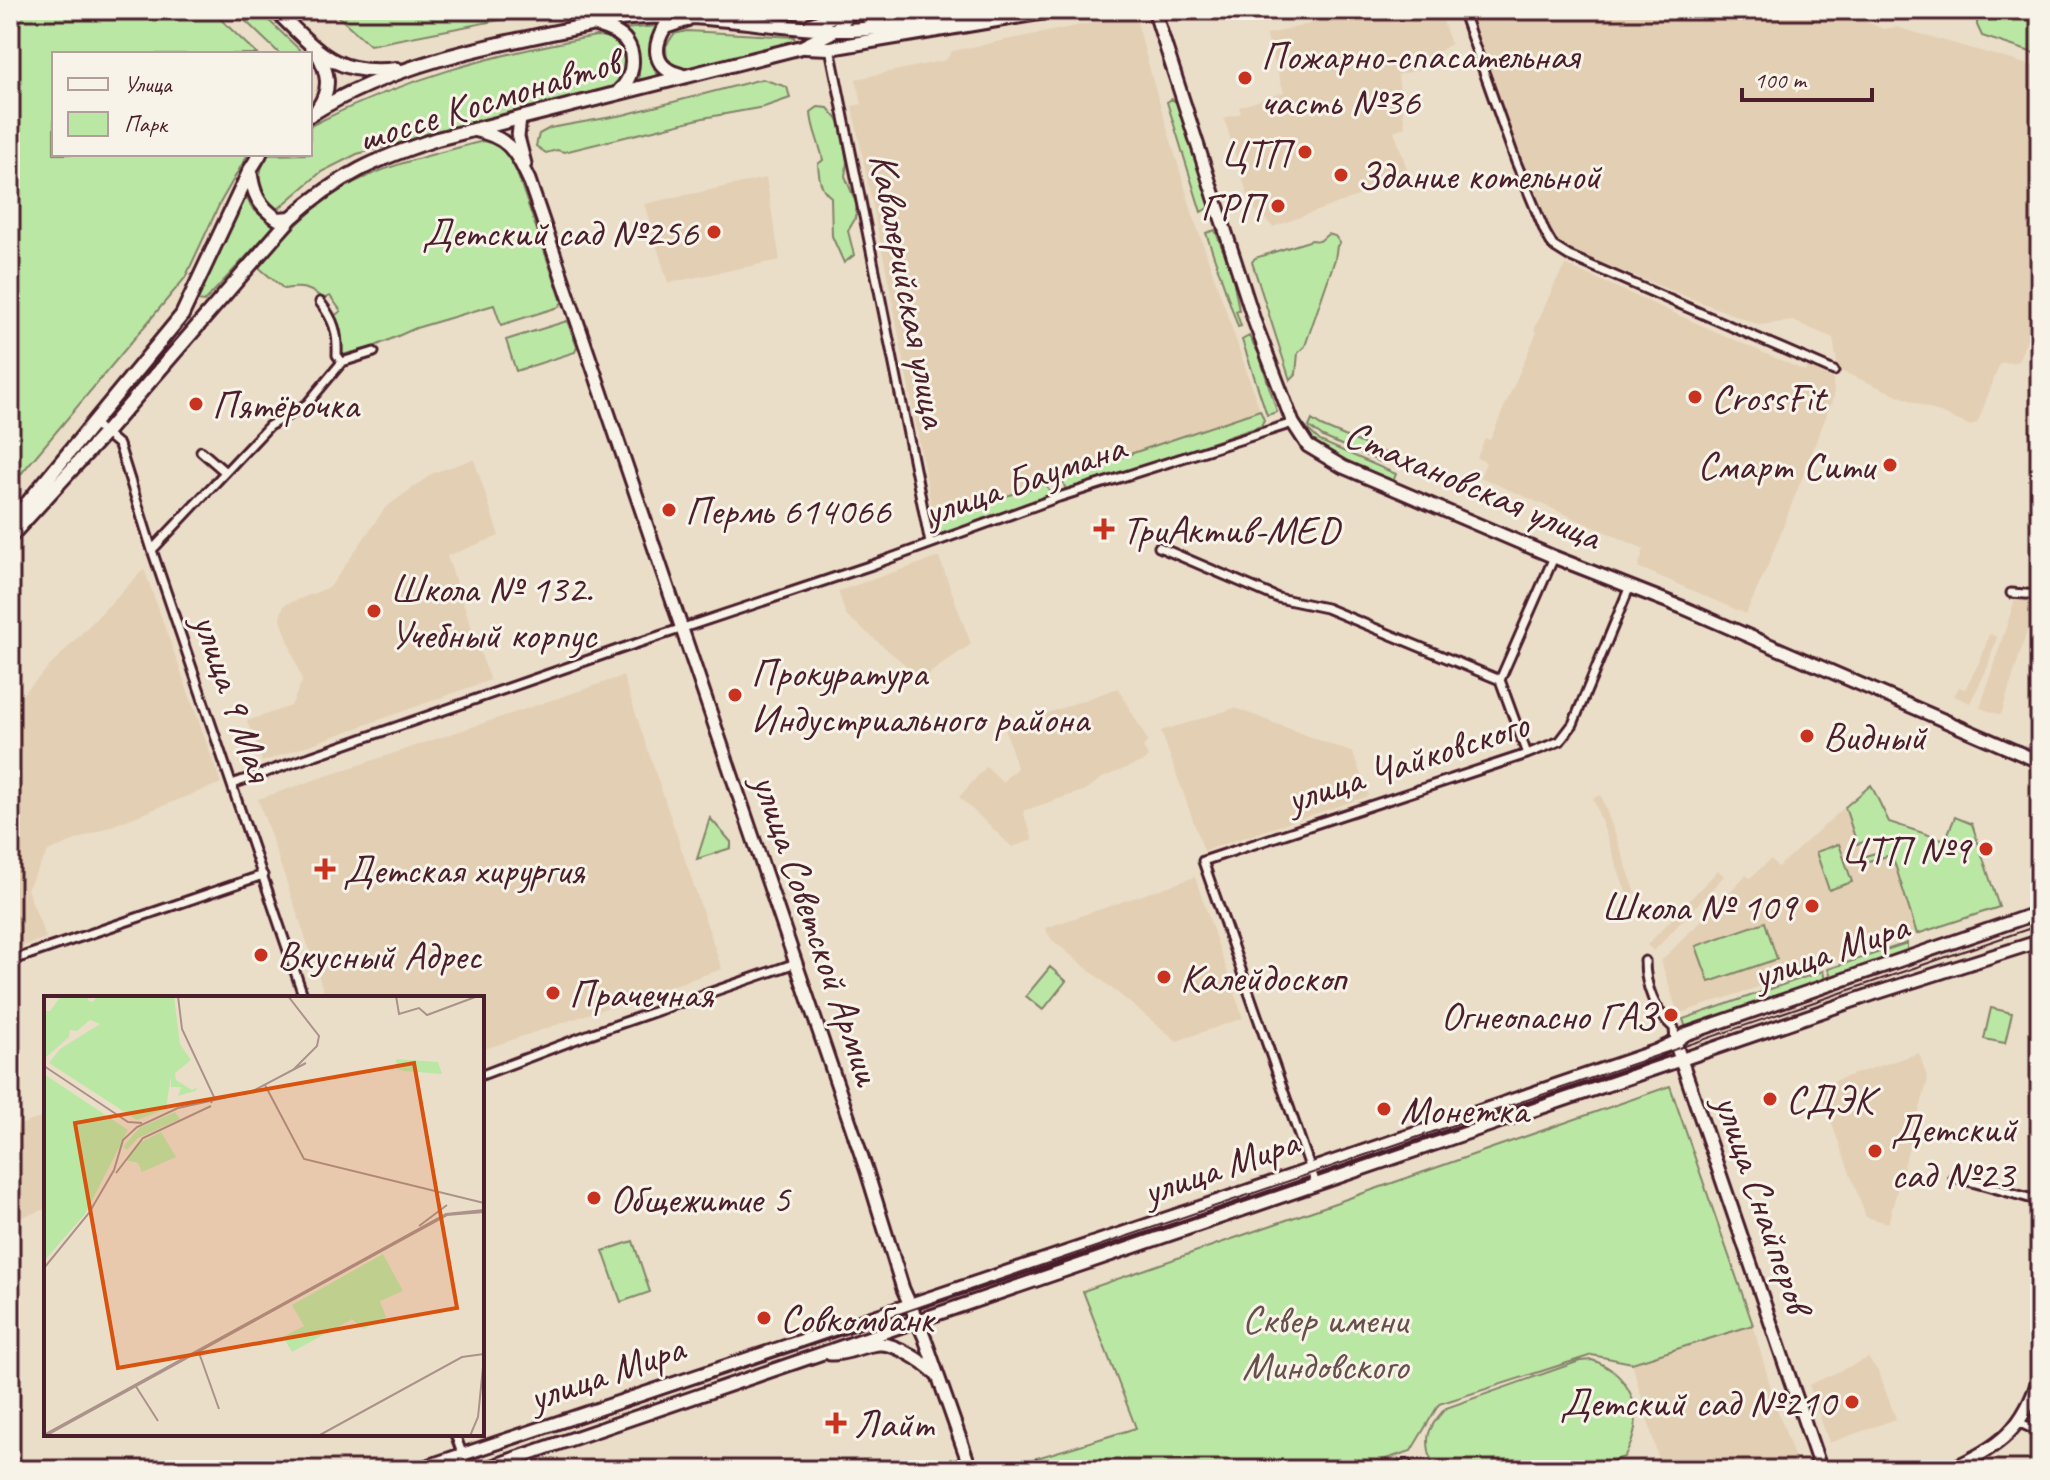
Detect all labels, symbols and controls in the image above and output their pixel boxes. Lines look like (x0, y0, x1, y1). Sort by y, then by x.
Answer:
place label: Пожарно-спасательная часть №36 (1261, 31, 1581, 127)
street label: шоссе Космонавтов (352, 34, 632, 163)
legend (52, 52, 312, 156)
scale bar (1742, 52, 1872, 102)
text: 100 m (1754, 65, 1808, 95)
text: Улица (124, 69, 173, 99)
marker: Пожарно-спасательная часть №36 (1236, 69, 1254, 87)
text: Парк (124, 109, 169, 139)
place label: ЦТП (1220, 128, 1296, 178)
marker: ЦТП (1296, 143, 1314, 161)
street label: Кавалерийская улица (858, 149, 961, 434)
place label: Здание котельной (1357, 151, 1603, 201)
marker: Здание котельной (1332, 166, 1350, 184)
place label: ГРП (1200, 182, 1269, 232)
marker: ГРП (1269, 197, 1287, 215)
place label: Детский сад №256 (422, 208, 699, 258)
marker: Детский сад №256 (705, 223, 723, 241)
place label: CrossFit (1711, 373, 1829, 423)
place label: Пятёрочка (212, 380, 362, 430)
marker: CrossFit (1686, 388, 1704, 406)
marker: Пятёрочка (187, 395, 205, 413)
street label: Стахановская улица (1337, 409, 1611, 562)
street label: улица Баумана (915, 421, 1134, 538)
place label: Смарт Сити (1698, 441, 1878, 491)
marker: Смарт Сити (1881, 456, 1899, 474)
place label: Пермь 614066 (685, 486, 892, 536)
marker: Пермь 614066 (660, 501, 678, 519)
place label: ТриАктив-MED (1122, 505, 1342, 555)
marker: ТриАктив-MED (1093, 518, 1115, 540)
place label: Школа № 132. Учебный корпус (390, 564, 598, 660)
marker: Школа № 132. Учебный корпус (365, 602, 383, 620)
street label: улица 9 Мая (181, 606, 286, 790)
place label: Прокуратура Индустриального района (751, 648, 1092, 744)
marker: Прокуратура Индустриального района (726, 686, 744, 704)
street label: улица Чайковского (1278, 699, 1536, 825)
place label: Видный (1823, 712, 1928, 762)
marker: Видный (1798, 727, 1816, 745)
street label: улица Советской Армии (740, 766, 894, 1093)
place label: ЦТП №9 (1841, 825, 1973, 875)
marker: ЦТП №9 (1977, 840, 1995, 858)
place label: Детская хирургия (343, 845, 586, 895)
marker: Детская хирургия (314, 858, 336, 880)
place label: Школа № 109 (1601, 882, 1799, 932)
marker: Школа № 109 (1803, 897, 1821, 915)
street label: улица Мира (1744, 900, 1917, 1001)
place label: Вкусный Адрес (277, 931, 482, 981)
marker: Вкусный Адрес (252, 946, 270, 964)
place label: Калейдоскоп (1180, 953, 1348, 1003)
marker: Калейдоскоп (1155, 968, 1173, 986)
place label: Прачечная (569, 969, 714, 1019)
marker: Прачечная (544, 984, 562, 1002)
place label: Огнеопасно ГАЗ (1441, 991, 1660, 1041)
inset map (44, 996, 484, 1436)
marker: Огнеопасно ГАЗ (1662, 1006, 1680, 1024)
place label: СДЭК (1786, 1075, 1882, 1125)
place label: Монетка (1400, 1085, 1531, 1135)
street label: улица Снайперов (1702, 1086, 1826, 1326)
marker: СДЭК (1761, 1090, 1779, 1108)
marker: Монетка (1375, 1100, 1393, 1118)
place label: Детский сад №23 (1891, 1104, 2019, 1200)
street label: улица Мира (1134, 1116, 1307, 1217)
marker: Детский сад №23 (1866, 1142, 1884, 1160)
place label: Общежитие 5 (610, 1174, 792, 1224)
marker: Общежитие 5 (585, 1189, 603, 1207)
place label: Совкомбанк (780, 1294, 936, 1344)
park label: Сквер имени Миндовского (1242, 1295, 1410, 1391)
marker: Совкомбанк (755, 1309, 773, 1327)
street label: улица Мира (520, 1322, 693, 1423)
place label: Детский сад №210 (1560, 1378, 1839, 1428)
marker: Детский сад №210 (1843, 1393, 1861, 1411)
place label: Лайт (854, 1399, 935, 1449)
marker: Лайт (825, 1412, 847, 1434)

